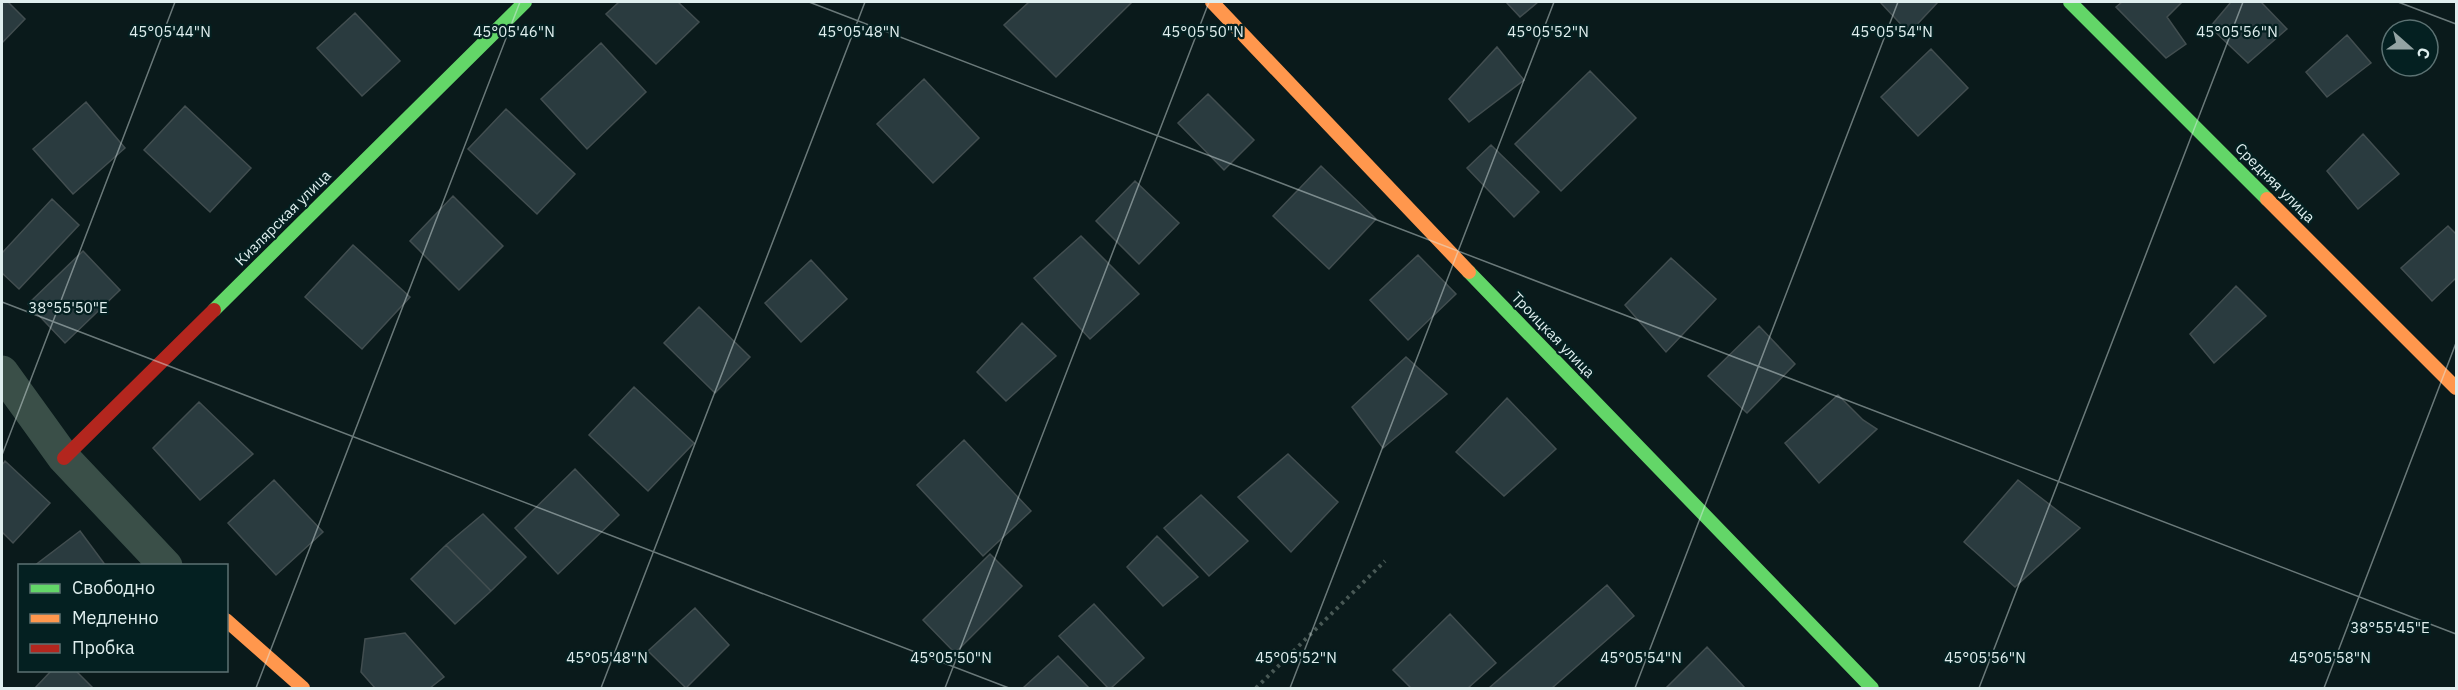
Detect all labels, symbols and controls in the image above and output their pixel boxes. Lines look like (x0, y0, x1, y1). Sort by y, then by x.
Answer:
north arrow (2380, 18, 2440, 78)
text: 45°05'44"N (129, 22, 211, 41)
text: 45°05'46"N (473, 22, 555, 41)
text: 45°05'48"N (818, 22, 900, 41)
text: 45°05'50"N (1162, 22, 1244, 41)
text: 45°05'52"N (1507, 22, 1589, 41)
text: 45°05'54"N (1851, 22, 1933, 41)
text: 45°05'56"N (2196, 22, 2278, 41)
text: С (2413, 45, 2435, 62)
street label: Средняя улица (2231, 139, 2319, 227)
street label: Кизлярская улица (231, 166, 335, 270)
street label: Троицкая улица (1508, 288, 1599, 382)
text: 38°55'50"E (28, 298, 108, 317)
legend (18, 564, 228, 672)
text: Свободно (72, 576, 155, 599)
text: Медленно (72, 606, 159, 629)
text: 38°55'45"E (2350, 618, 2430, 637)
text: Пробка (72, 636, 135, 659)
text: 45°05'48"N (566, 648, 648, 667)
text: 45°05'50"N (910, 648, 992, 667)
text: 45°05'52"N (1255, 648, 1337, 667)
text: 45°05'54"N (1600, 648, 1682, 667)
text: 45°05'56"N (1944, 648, 2026, 667)
text: 45°05'58"N (2289, 648, 2371, 667)

